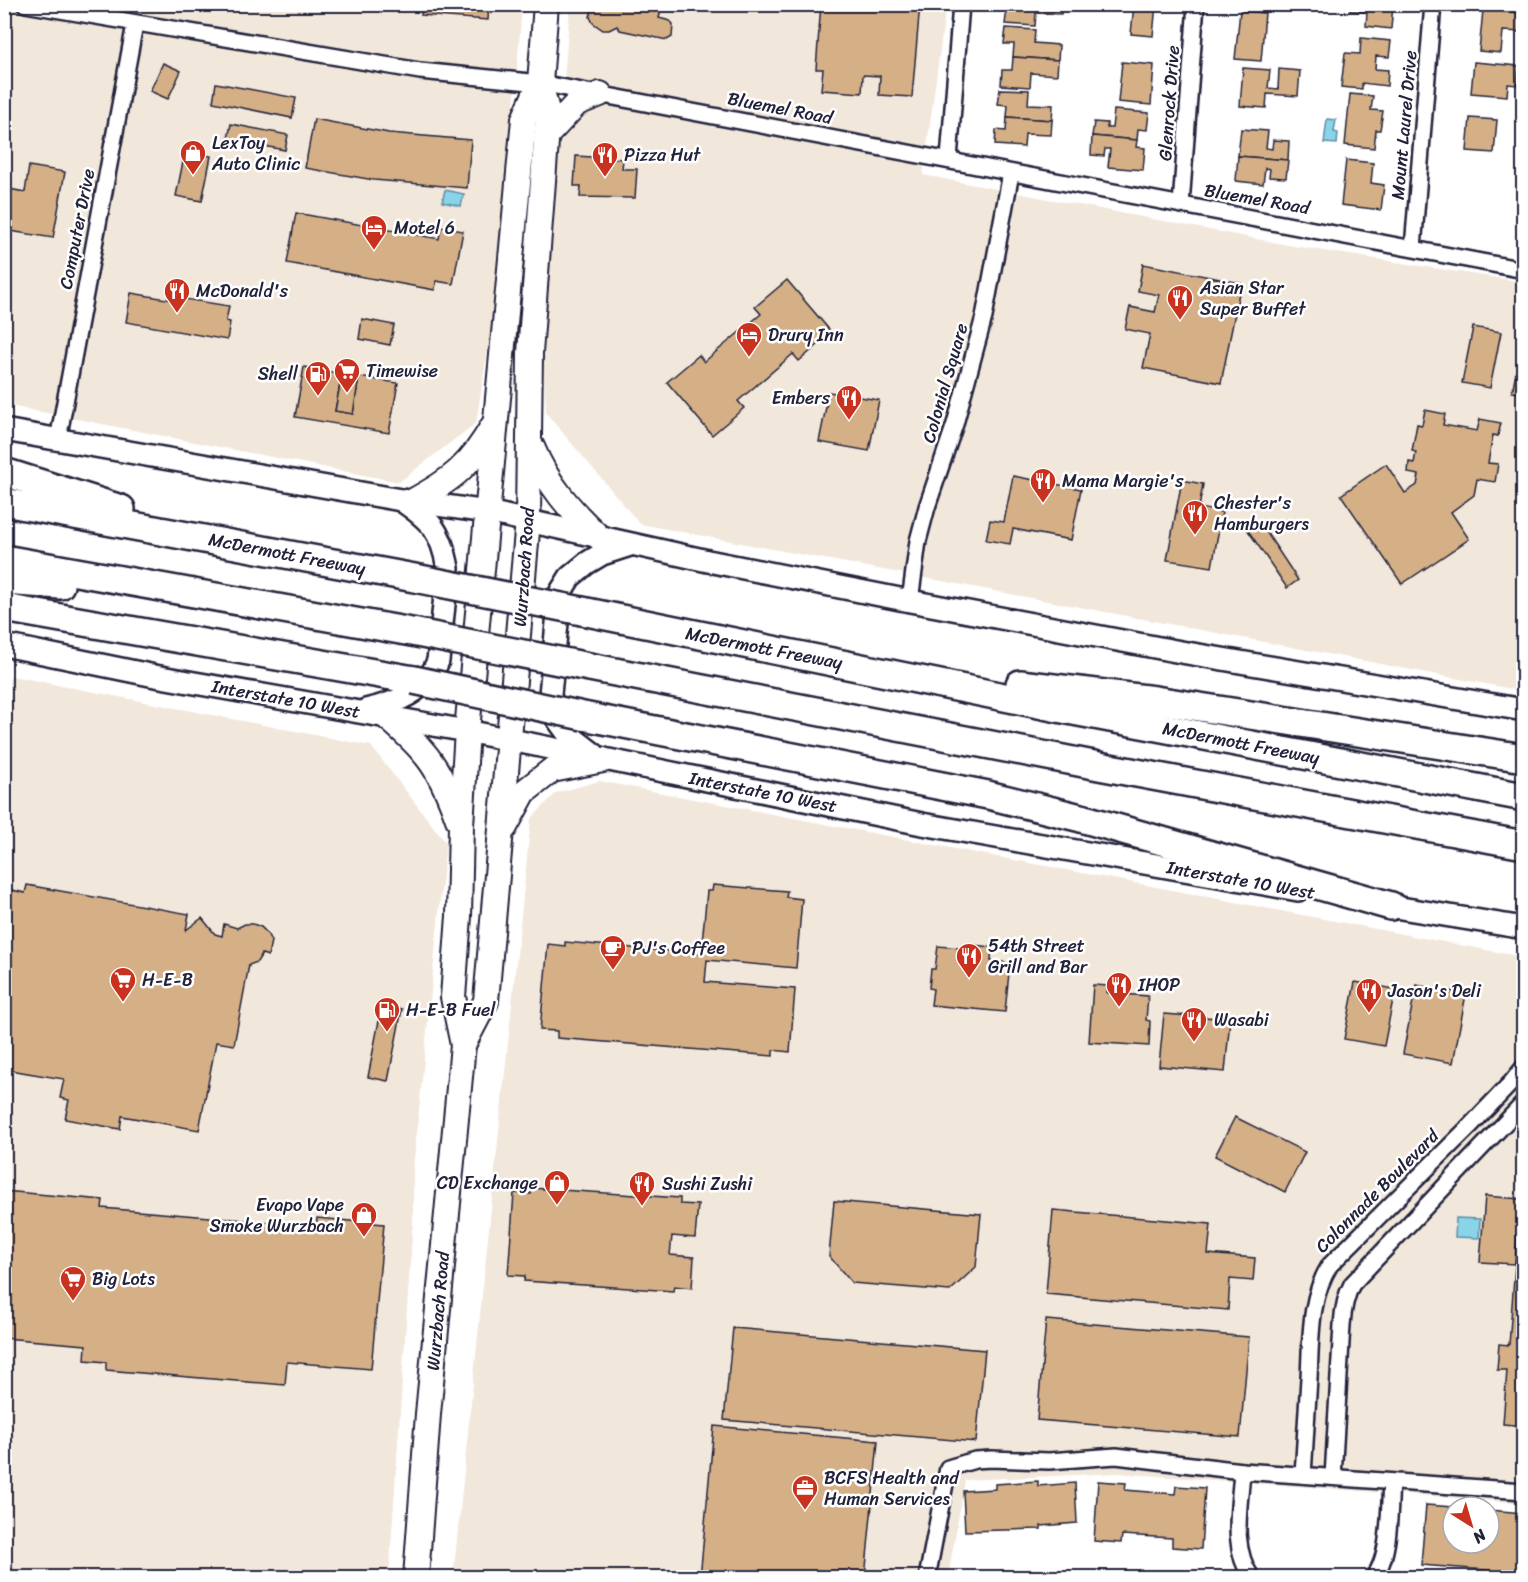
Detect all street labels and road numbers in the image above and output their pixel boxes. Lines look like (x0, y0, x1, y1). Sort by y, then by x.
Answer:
street label: Glenrock Drive (1149, 44, 1189, 162)
street label: Mount Laurel Drive (1382, 49, 1426, 201)
street label: Bluemel Road (725, 82, 837, 134)
street label: Computer Drive (50, 166, 104, 292)
street label: Bluemel Road (1202, 174, 1314, 224)
street label: Colonial Square (913, 319, 977, 447)
street label: Wurzbach Road (504, 505, 544, 628)
street label: McDermott Freeway (206, 523, 369, 585)
street label: McDermott Freeway (683, 617, 846, 679)
street label: Interstate 10 West (208, 670, 363, 728)
street label: McDermott Freeway (1160, 712, 1323, 774)
street label: Interstate 10 West (685, 762, 840, 822)
street label: Interstate 10 West (1163, 851, 1318, 909)
street label: Colonnade Boulevard (1307, 1120, 1448, 1261)
street label: Wurzbach Road (417, 1249, 459, 1372)

